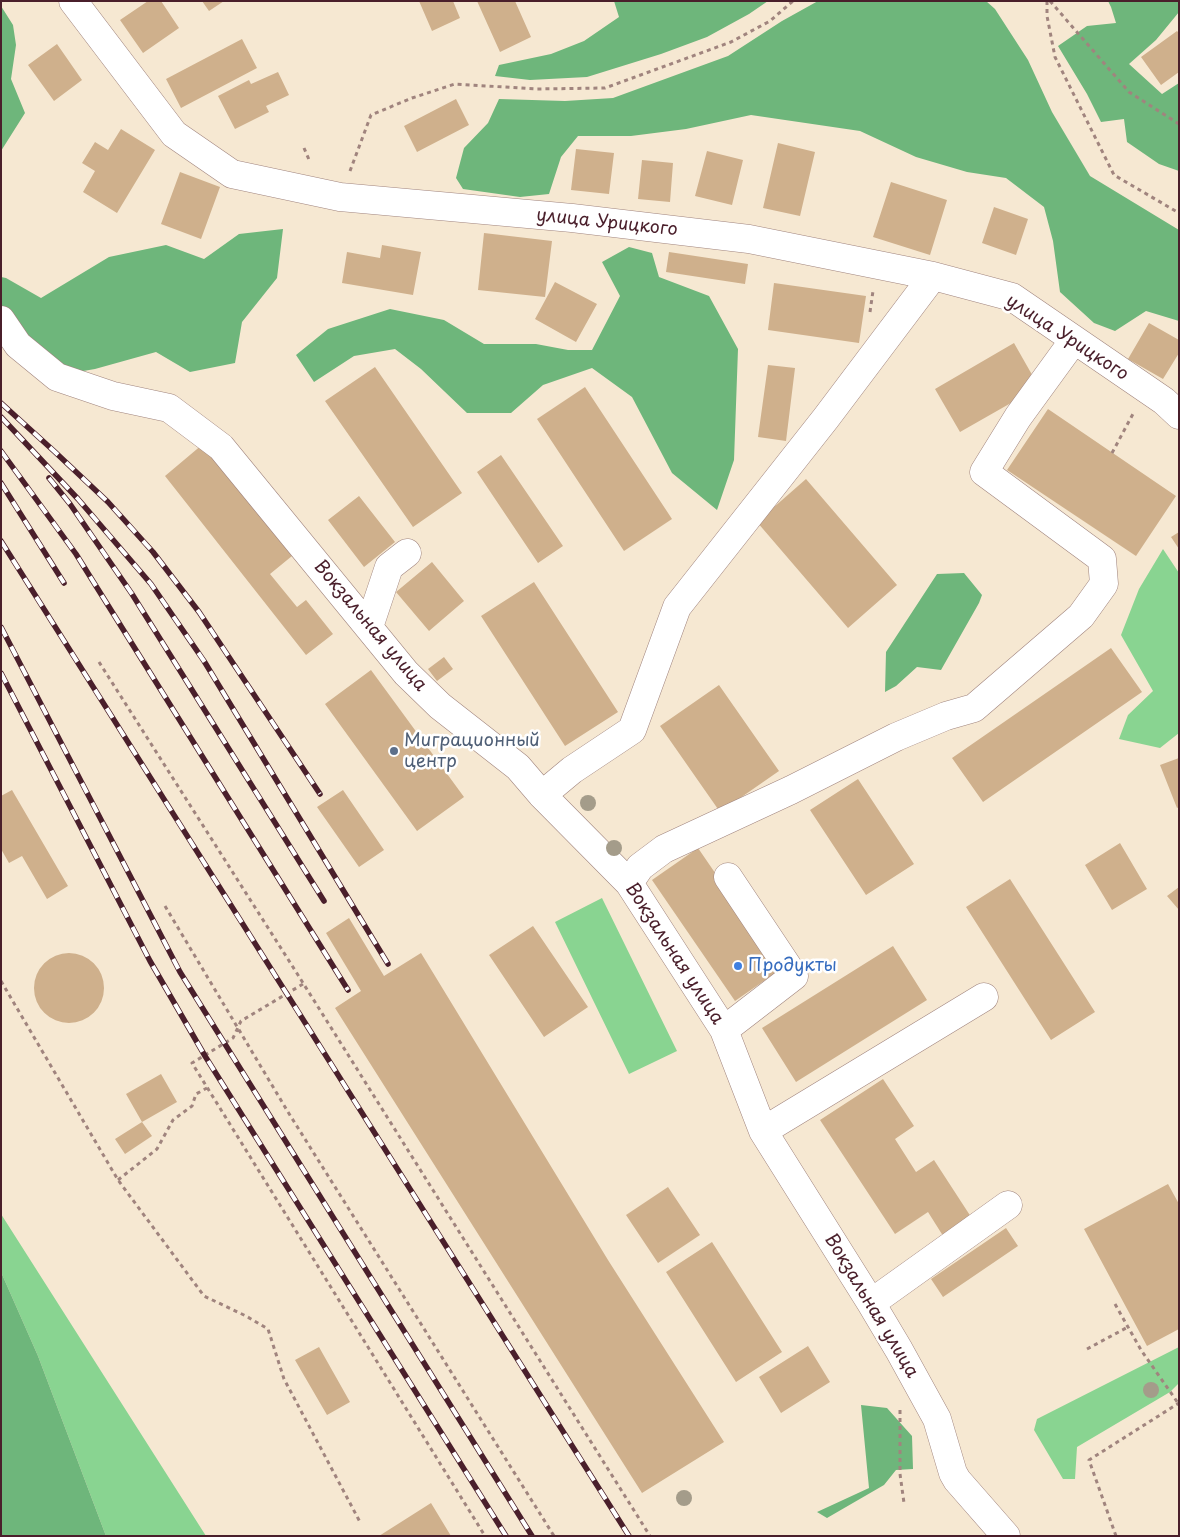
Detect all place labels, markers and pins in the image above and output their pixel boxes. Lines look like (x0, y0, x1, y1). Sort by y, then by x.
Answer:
place label: Миграционный центр (404, 730, 540, 772)
marker: Миграционный центр (388, 745, 400, 757)
place label: Продукты (748, 955, 837, 977)
marker: Продукты (732, 960, 744, 972)

